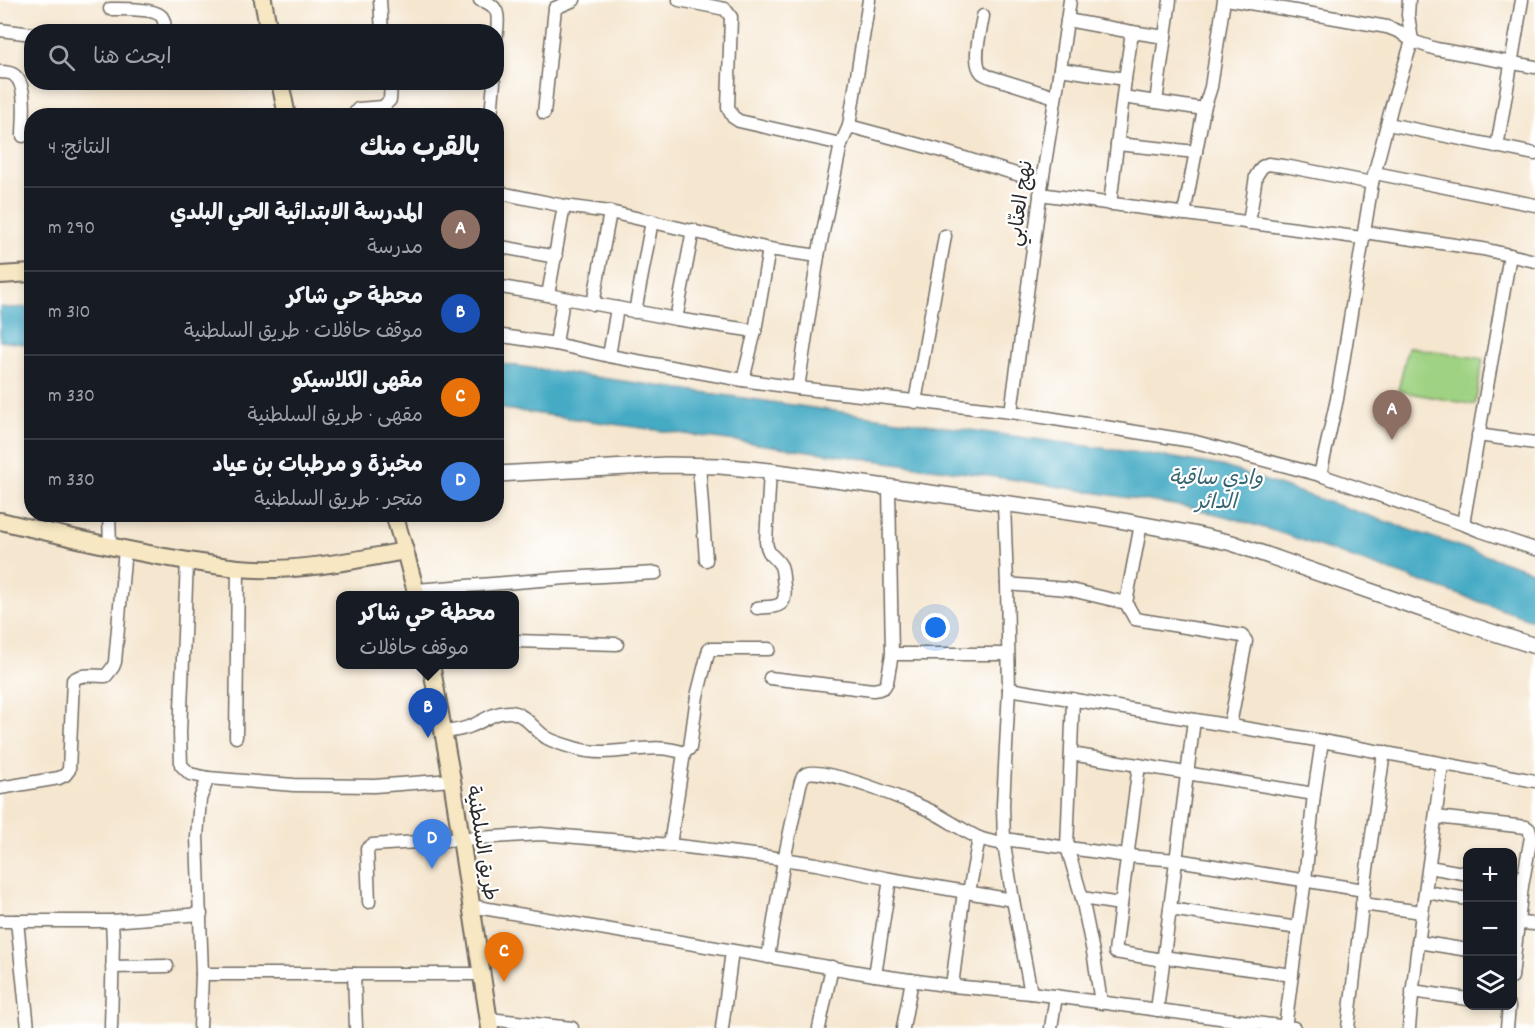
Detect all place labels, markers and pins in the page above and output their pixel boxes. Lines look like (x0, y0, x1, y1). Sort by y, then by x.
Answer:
pin: A (1372, 390, 1412, 440)
pin: B (408, 688, 448, 738)
pin: D (412, 820, 452, 869)
pin: C (484, 932, 524, 982)

